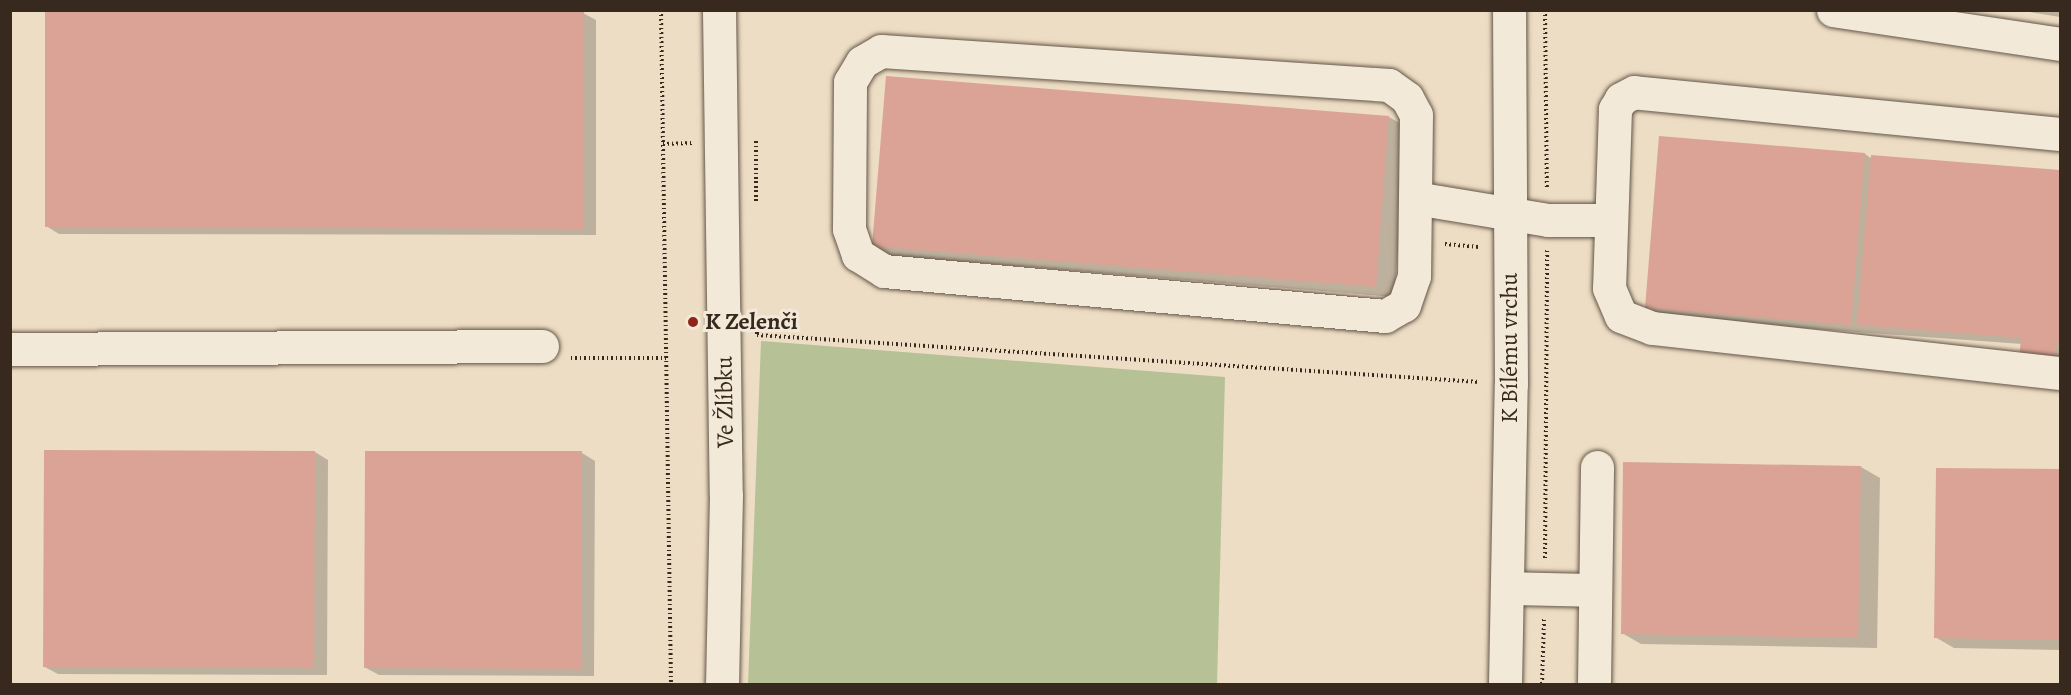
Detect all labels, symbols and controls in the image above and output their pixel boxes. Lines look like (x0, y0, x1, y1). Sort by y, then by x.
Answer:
street label: K Bílému vrchu (1496, 273, 1524, 423)
place label: K Zelenči (705, 308, 798, 336)
marker: K Zelenči (686, 315, 700, 329)
street label: Ve Žlíbku (710, 356, 740, 448)

